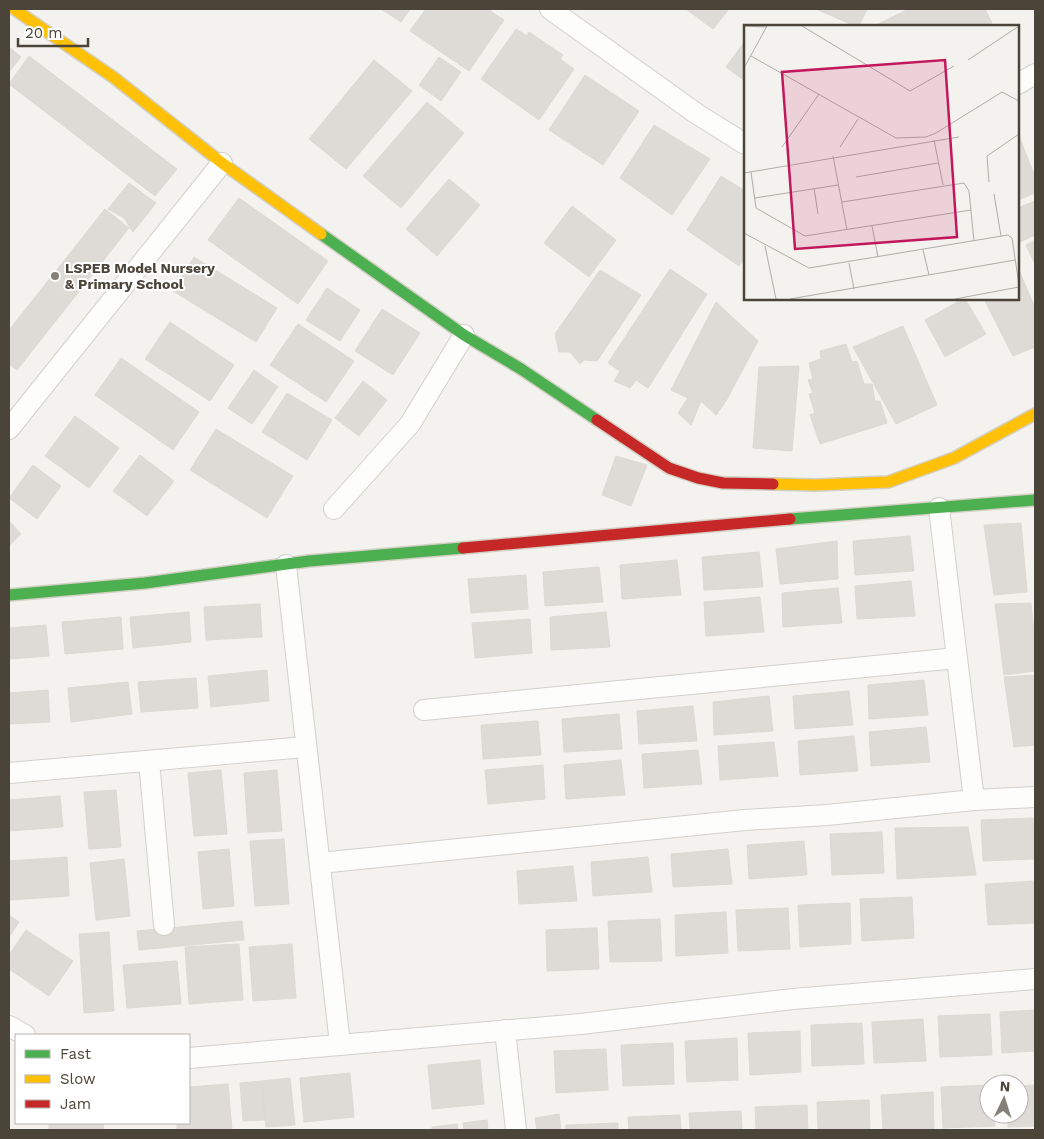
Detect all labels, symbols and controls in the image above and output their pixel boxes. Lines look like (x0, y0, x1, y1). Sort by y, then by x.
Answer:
scale bar (18, 15, 88, 47)
text: 20 m (25, 24, 63, 42)
inset map (744, 25, 1019, 300)
place label: LSPEB Model Nursery & Primary School (65, 260, 215, 292)
marker: LSPEB Model Nursery & Primary School (49, 270, 61, 282)
legend (15, 1034, 190, 1124)
text: Fast (60, 1045, 92, 1063)
text: Slow (60, 1070, 96, 1088)
north arrow (979, 1074, 1029, 1124)
text: N (999, 1078, 1011, 1094)
text: Jam (60, 1095, 91, 1113)

